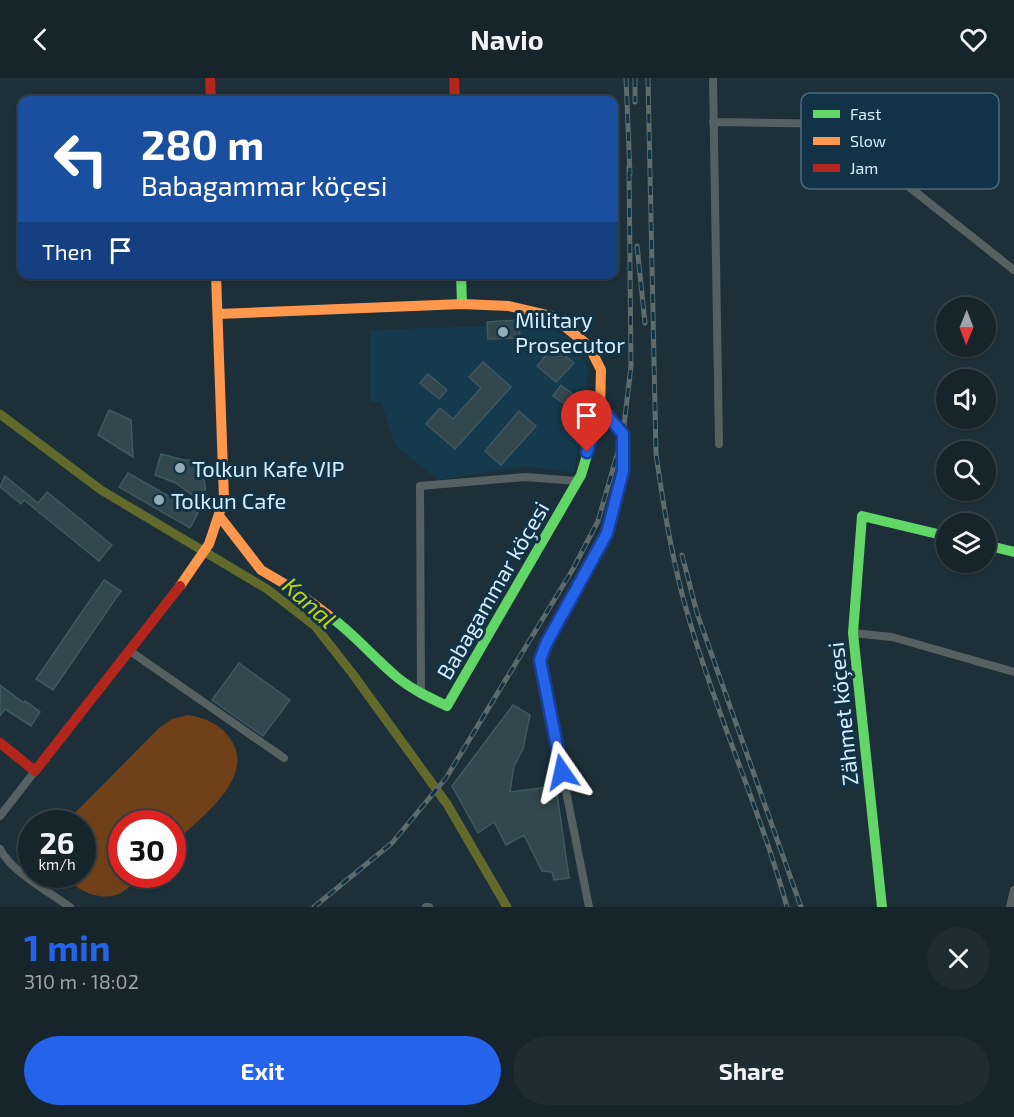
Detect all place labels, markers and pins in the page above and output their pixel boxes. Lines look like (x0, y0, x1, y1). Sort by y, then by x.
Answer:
place label: Military Prosecutor (515, 306, 625, 357)
marker: Military Prosecutor (496, 325, 510, 339)
pin (561, 390, 612, 452)
place label: Tolkun Kafe VIP (192, 455, 344, 481)
marker: Tolkun Kafe VIP (173, 461, 187, 475)
place label: Tolkun Cafe (171, 487, 286, 513)
marker: Tolkun Cafe (152, 493, 166, 507)

